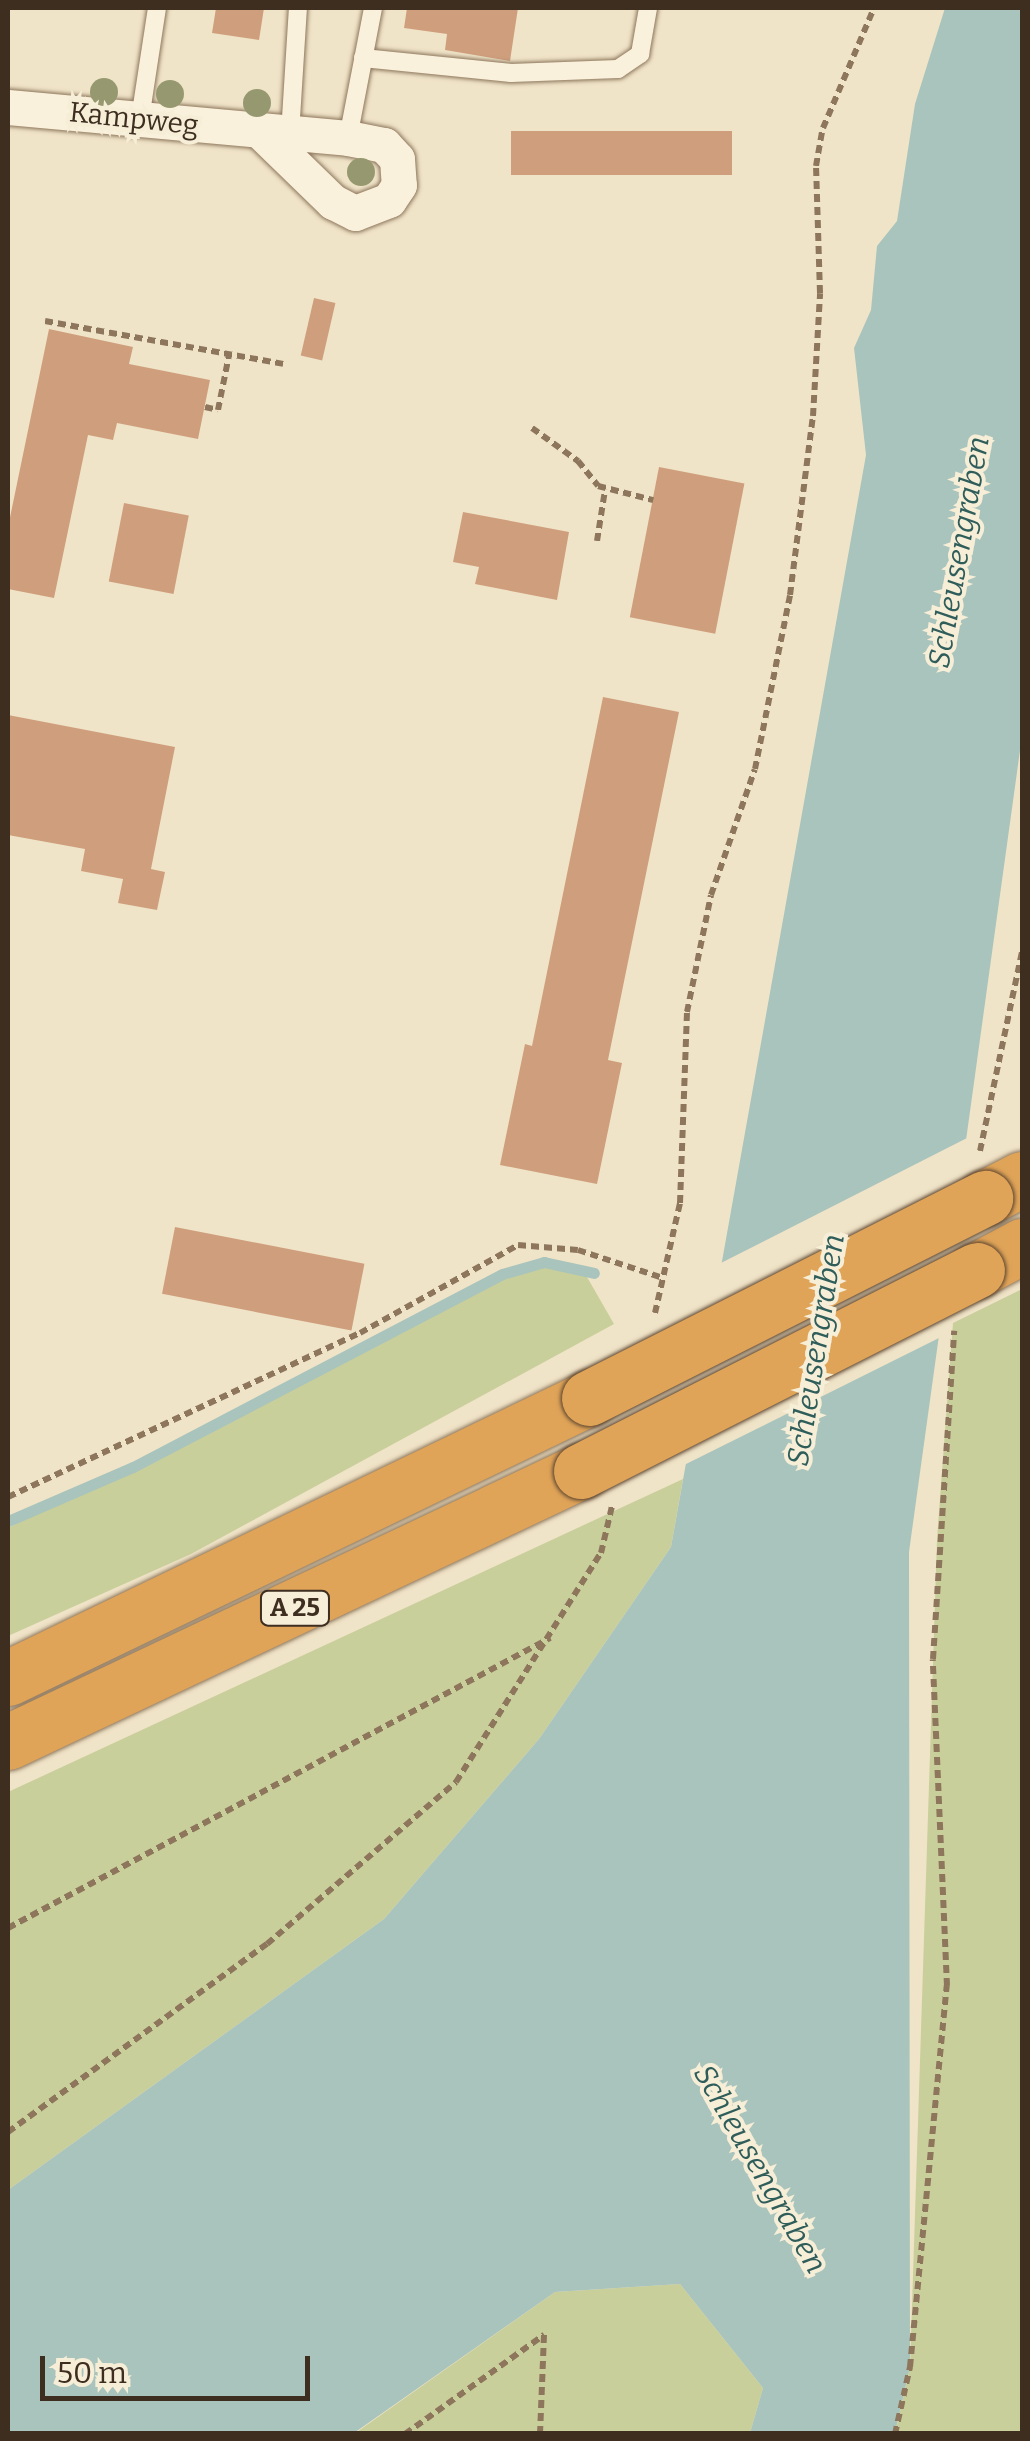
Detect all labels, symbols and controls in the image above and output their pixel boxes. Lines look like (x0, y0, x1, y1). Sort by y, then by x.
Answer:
street label: Kampweg (68, 96, 200, 142)
water label: Schleusengraben (921, 433, 997, 671)
water label: Schleusengraben (780, 1231, 852, 1469)
road number: A 25 (258, 1588, 332, 1628)
water label: Schleusengraben (686, 2058, 834, 2280)
scale bar (45, 2336, 315, 2398)
text: 50 m (57, 2355, 127, 2391)

